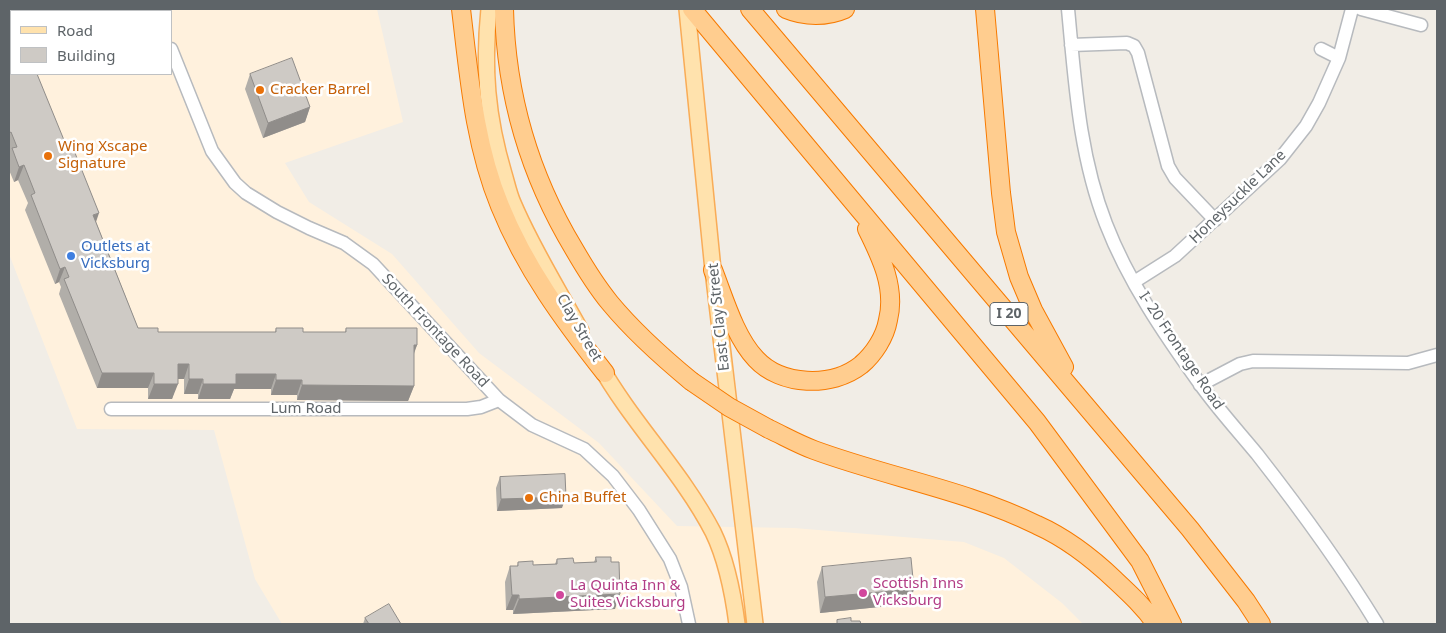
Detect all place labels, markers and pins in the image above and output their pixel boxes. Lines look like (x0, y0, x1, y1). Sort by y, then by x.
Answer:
place label: Cracker Barrel (270, 81, 370, 99)
marker: Cracker Barrel (254, 84, 266, 96)
place label: Wing Xscape Signature (58, 138, 147, 173)
marker: Wing Xscape Signature (42, 150, 54, 162)
place label: Outlets at Vicksburg (81, 238, 150, 273)
marker: Outlets at Vicksburg (65, 250, 77, 262)
place label: China Buffet (539, 489, 626, 507)
marker: China Buffet (523, 492, 535, 504)
place label: Scottish Inns Vicksburg (873, 575, 963, 610)
place label: La Quinta Inn & Suites Vicksburg (570, 577, 685, 612)
marker: Scottish Inns Vicksburg (857, 587, 869, 599)
marker: La Quinta Inn & Suites Vicksburg (554, 589, 566, 601)

